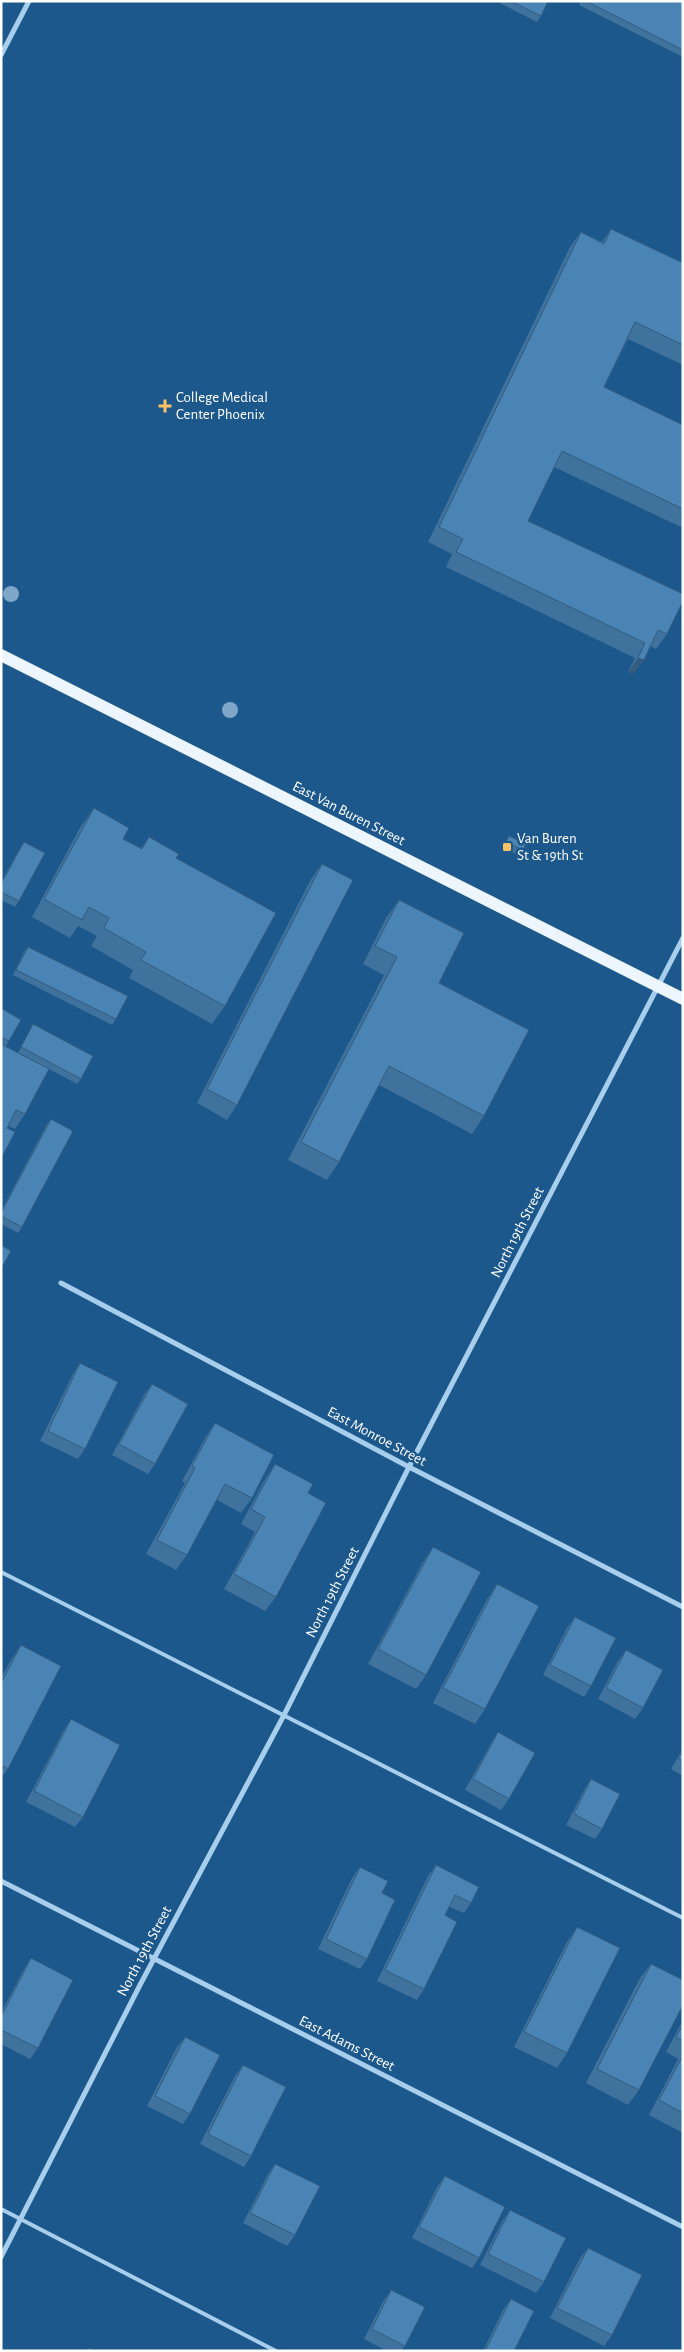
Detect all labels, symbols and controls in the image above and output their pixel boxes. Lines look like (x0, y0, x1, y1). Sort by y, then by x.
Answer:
place label: College Medical Center Phoenix (176, 390, 268, 422)
marker: College Medical Center Phoenix (158, 399, 172, 413)
street label: East Van Buren Street (290, 779, 408, 848)
place label: Van Buren St & 19th St (517, 831, 584, 863)
marker: Van Buren St & 19th St (501, 841, 513, 853)
street label: North 19th Street (488, 1184, 547, 1280)
street label: East Monroe Street (325, 1404, 429, 1469)
street label: North 19th Street (303, 1544, 362, 1640)
street label: North 19th Street (114, 1904, 175, 1999)
street label: East Adams Street (297, 2013, 397, 2074)

